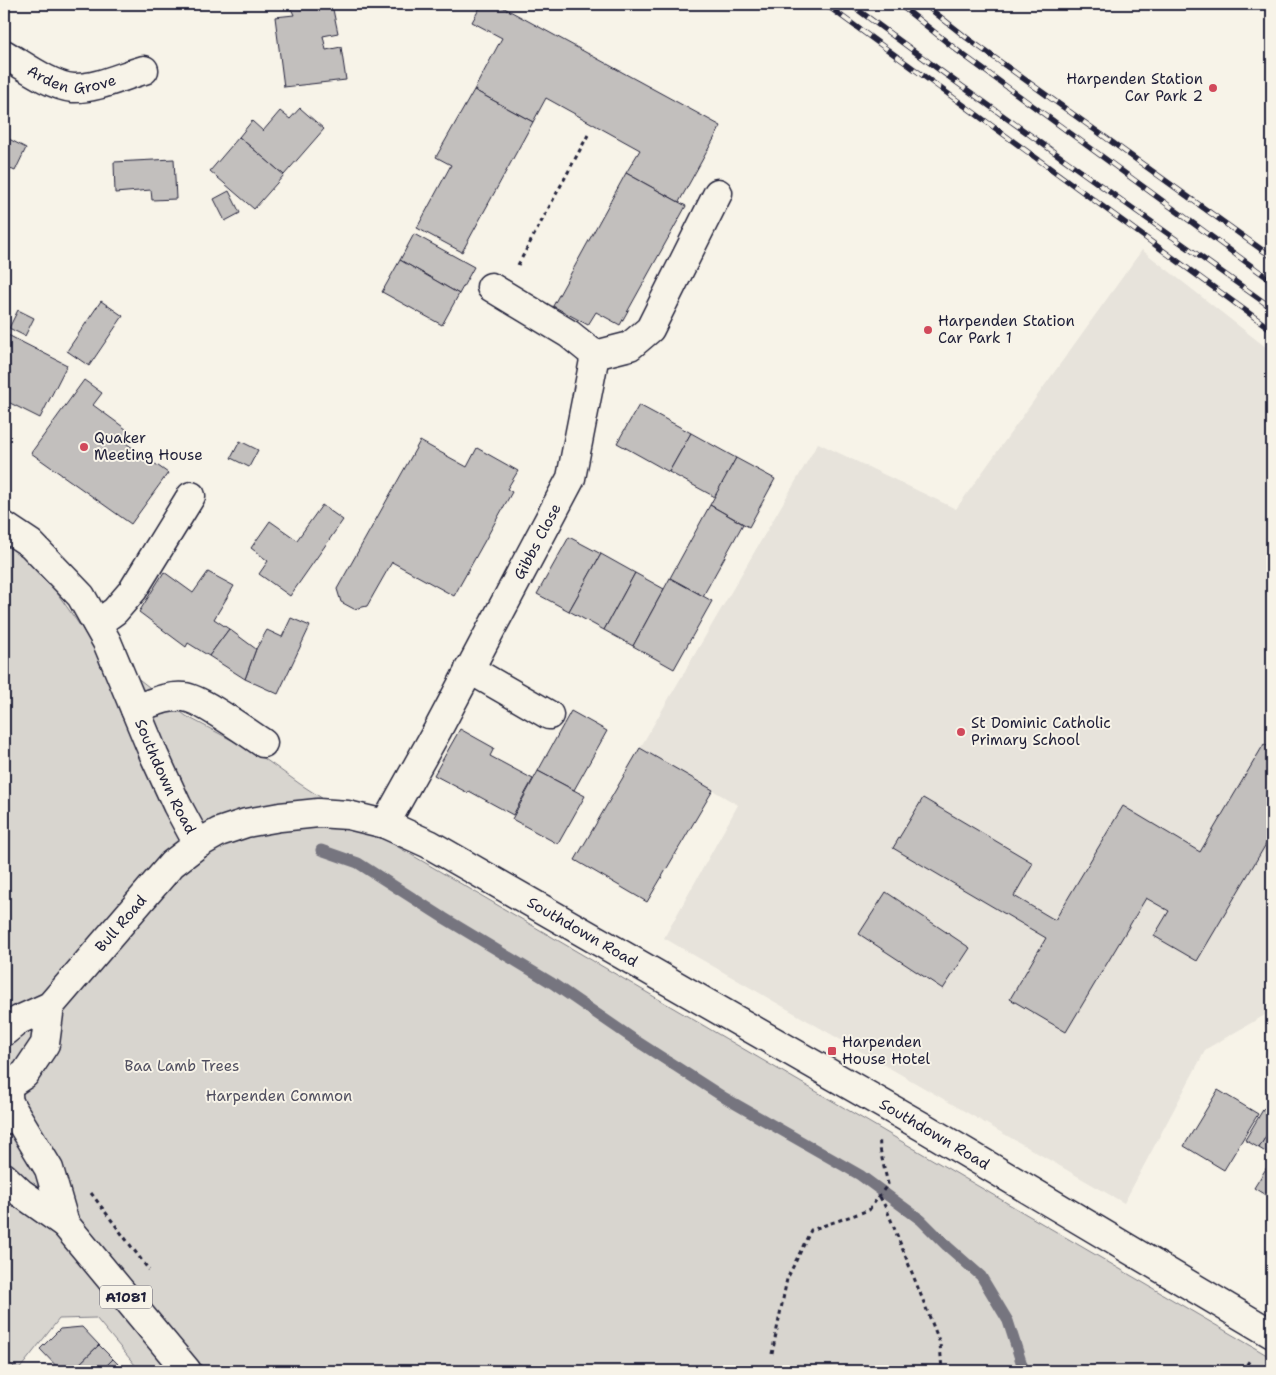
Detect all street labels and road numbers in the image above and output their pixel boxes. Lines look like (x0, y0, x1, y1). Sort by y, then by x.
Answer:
street label: Arden Grove (23, 61, 119, 98)
street label: Gibbs Close (509, 500, 566, 583)
street label: Southdown Road (130, 716, 201, 838)
street label: Bull Road (91, 890, 151, 956)
street label: Southdown Road (523, 892, 642, 972)
street label: Southdown Road (876, 1094, 994, 1175)
road number: A1081 (100, 1285, 152, 1308)

